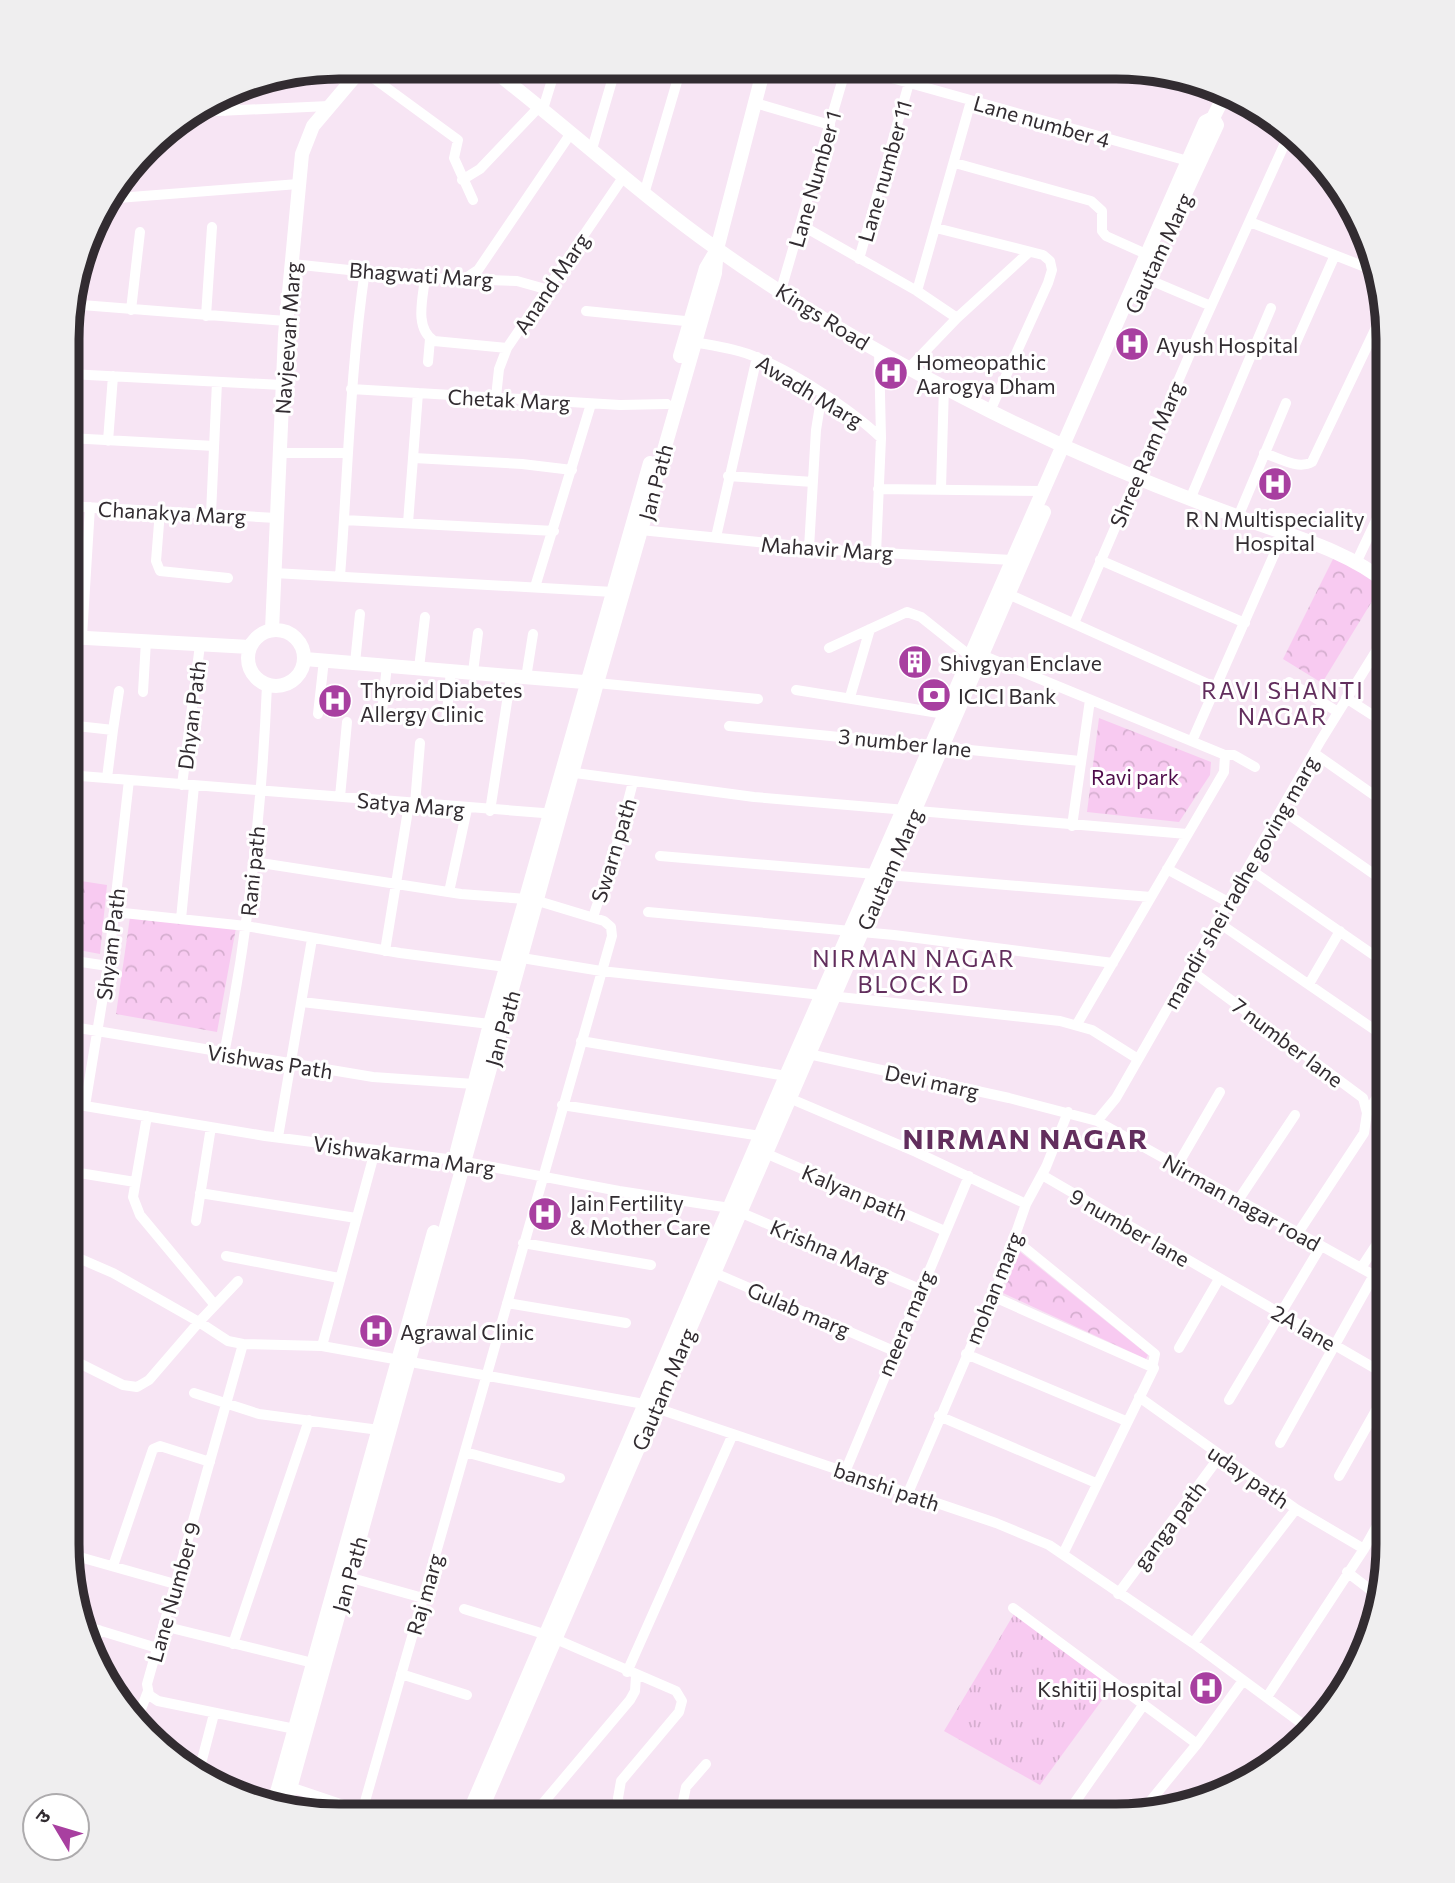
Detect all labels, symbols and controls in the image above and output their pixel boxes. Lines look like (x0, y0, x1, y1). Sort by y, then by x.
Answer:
street label: Lane number 4 (971, 90, 1113, 153)
street label: Lane number 11 (852, 97, 916, 245)
street label: Lane Number 1 (783, 108, 845, 250)
street label: Gautam Marg (1119, 188, 1197, 318)
street label: Anand Marg (508, 228, 594, 338)
street label: Bhagwati Marg (348, 257, 494, 291)
street label: Navjeevan Marg (269, 261, 305, 415)
street label: Kings Road (772, 277, 874, 355)
hospital icon: Ayush Hospital (1113, 325, 1151, 363)
place label: Ayush Hospital (1156, 332, 1298, 357)
street label: Awadh Marg (752, 349, 868, 433)
place label: Homeopathic Aarogya Dham (916, 349, 1056, 398)
hospital icon: Homeopathic Aarogya Dham (872, 354, 910, 392)
street label: Shree Ram Marg (1104, 377, 1188, 531)
street label: Chetak Marg (447, 383, 571, 415)
street label: Jan Path (633, 441, 677, 523)
hospital icon: R N Multispeciality Hospital (1256, 465, 1294, 503)
street label: Chanakya Marg (97, 496, 247, 528)
place label: R N Multispeciality Hospital (1185, 506, 1365, 555)
street label: Mahavir Marg (760, 531, 894, 565)
building icon: Shivgyan Enclave (896, 643, 934, 681)
place label: Shivgyan Enclave (940, 650, 1102, 675)
street label: Dhyan Path (172, 659, 210, 771)
bank icon: ICICI Bank (915, 676, 953, 714)
district label: RAVI SHANTI NAGAR (1201, 676, 1365, 730)
place label: Thyroid Diabetes Allergy Clinic (360, 677, 523, 726)
hospital icon: Thyroid Diabetes Allergy Clinic (316, 682, 354, 720)
place label: ICICI Bank (958, 683, 1056, 708)
street label: 3 number lane (837, 723, 973, 761)
street label: mandir shei radhe goving marg (1157, 751, 1323, 1013)
park label: Ravi park (1091, 764, 1179, 789)
street label: Satya Marg (356, 787, 466, 821)
street label: Swarn path (585, 795, 641, 905)
street label: Gautam Marg (851, 804, 927, 934)
street label: Rani path (235, 825, 269, 917)
street label: Shyam Path (91, 886, 129, 1002)
district label: NIRMAN NAGAR BLOCK D (812, 944, 1016, 998)
street label: Jan Path (479, 987, 525, 1069)
street label: 7 number lane (1228, 992, 1348, 1092)
street label: Vishwas Path (205, 1039, 335, 1083)
street label: Devi marg (883, 1059, 981, 1103)
district label: NIRMAN NAGAR (903, 1121, 1149, 1155)
street label: Vishwakarma Marg (311, 1130, 497, 1180)
street label: Nirman nagar road (1159, 1148, 1325, 1256)
street label: Kalyan path (798, 1159, 912, 1225)
street label: 9 number lane (1066, 1183, 1194, 1271)
place label: Jain Fertility & Mother Care (570, 1190, 710, 1239)
hospital icon: Jain Fertility & Mother Care (526, 1195, 564, 1233)
street label: Krishna Marg (767, 1214, 893, 1286)
street label: mohan marg (959, 1228, 1027, 1348)
street label: meera marg (871, 1266, 939, 1380)
street label: Gulab marg (744, 1276, 854, 1342)
street label: 2A lane (1268, 1299, 1340, 1355)
hospital icon: Agrawal Clinic (357, 1312, 395, 1350)
place label: Agrawal Clinic (400, 1319, 534, 1344)
street label: Gautam Marg (626, 1324, 700, 1454)
street label: uday path (1204, 1439, 1294, 1513)
street label: banshi path (831, 1456, 943, 1516)
street label: ganga path (1128, 1476, 1210, 1574)
street label: Lane Number 9 (141, 1519, 205, 1665)
street label: Jan Path (326, 1533, 372, 1615)
street label: Raj marg (400, 1550, 448, 1638)
hospital icon: Kshitij Hospital (1187, 1669, 1225, 1707)
place label: Kshitij Hospital (1037, 1676, 1182, 1701)
north arrow (21, 1792, 91, 1862)
text: उ (30, 1804, 55, 1828)

